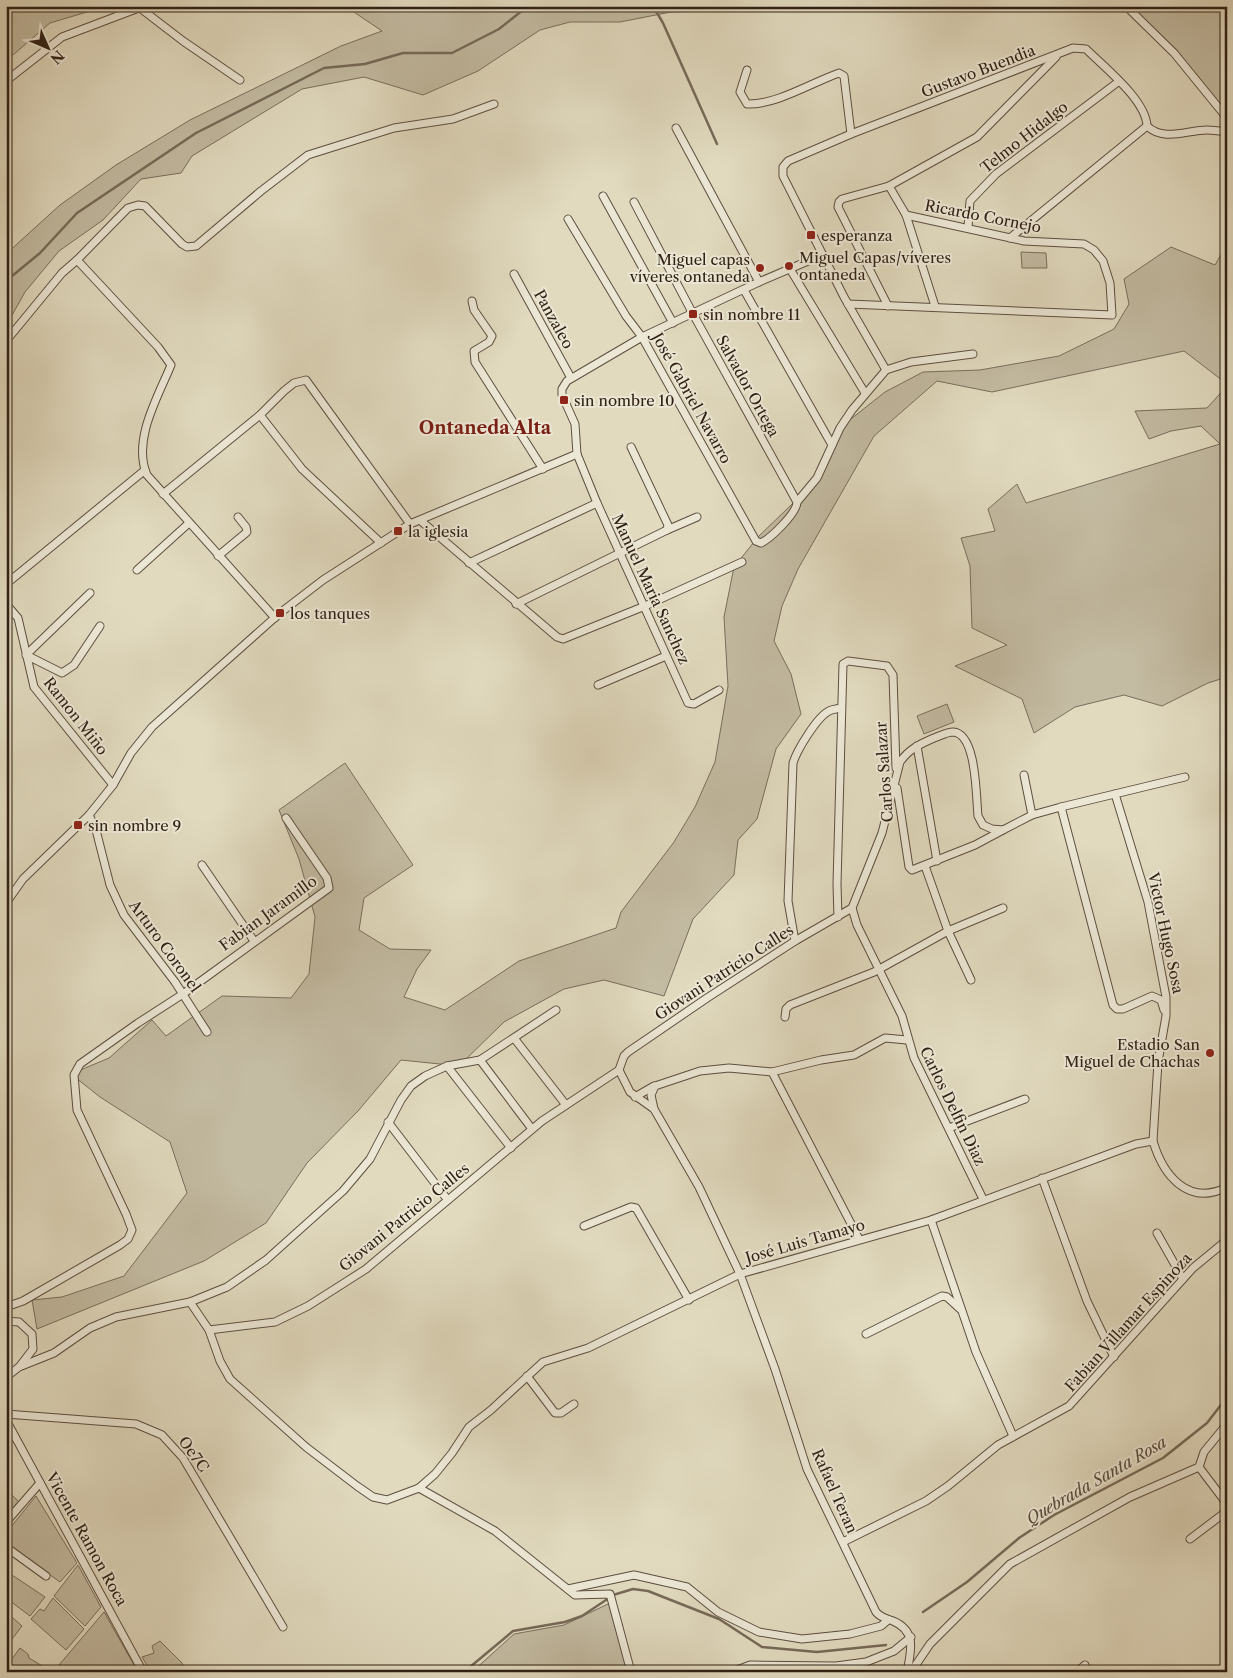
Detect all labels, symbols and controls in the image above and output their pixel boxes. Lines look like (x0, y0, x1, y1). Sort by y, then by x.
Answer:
north arrow (22, 22, 72, 72)
street label: Gustavo Buendia (918, 40, 1038, 101)
text: N (47, 47, 68, 68)
street label: Telmo Hidalgo (976, 97, 1072, 177)
street label: Ricardo Cornejo (923, 195, 1043, 237)
place label: esperanza (821, 226, 893, 245)
marker: esperanza (805, 229, 817, 241)
place label: Miguel Capas/víveres ontaneda (799, 248, 951, 284)
place label: Miguel capas víveres ontaneda (629, 250, 750, 286)
marker: Miguel Capas/víveres ontaneda (783, 260, 795, 272)
marker: Miguel capas víveres ontaneda (754, 262, 766, 274)
street label: Panzaleo (530, 286, 578, 352)
place label: sin nombre 11 (703, 305, 801, 324)
marker: sin nombre 11 (687, 308, 699, 320)
street label: José Gabriel Navarro (647, 327, 736, 467)
street label: Salvador Ortega (712, 332, 784, 440)
place label: sin nombre 10 (574, 391, 674, 410)
marker: sin nombre 10 (558, 394, 570, 406)
district label: Ontaneda Alta (419, 417, 552, 439)
street label: Manuel Maria Sanchez (608, 511, 694, 667)
place label: la iglesia (408, 522, 469, 541)
marker: la iglesia (392, 525, 404, 537)
place label: los tanques (290, 604, 370, 623)
marker: los tanques (274, 607, 286, 619)
street label: Ramon Miño (40, 673, 112, 759)
street label: Carlos Salazar (871, 720, 897, 823)
place label: sin nombre 9 (88, 816, 181, 835)
marker: sin nombre 9 (72, 819, 84, 831)
street label: Victor Hugo Sosa (1144, 870, 1188, 995)
street label: Fabian Jaramillo (216, 871, 320, 955)
street label: Arturo Coronel (125, 895, 205, 996)
street label: Giovani Patricio Calles (651, 920, 797, 1024)
place label: Estadio San Miguel de Chachas (1064, 1035, 1201, 1071)
street label: Carlos Delfin Diaz (916, 1043, 990, 1169)
marker: Estadio San Miguel de Chachas (1204, 1047, 1216, 1059)
street label: Giovani Patricio Calles (335, 1159, 473, 1275)
street label: José Luis Tamayo (741, 1215, 867, 1268)
street label: Fabian Villamar Espinoza (1061, 1249, 1196, 1395)
water label: Quebrada Santa Rosa (1022, 1431, 1170, 1528)
street label: Oe7C (175, 1432, 213, 1476)
street label: Rafael Teran (808, 1446, 862, 1537)
street label: Vicente Ramon Roca (42, 1468, 132, 1609)

